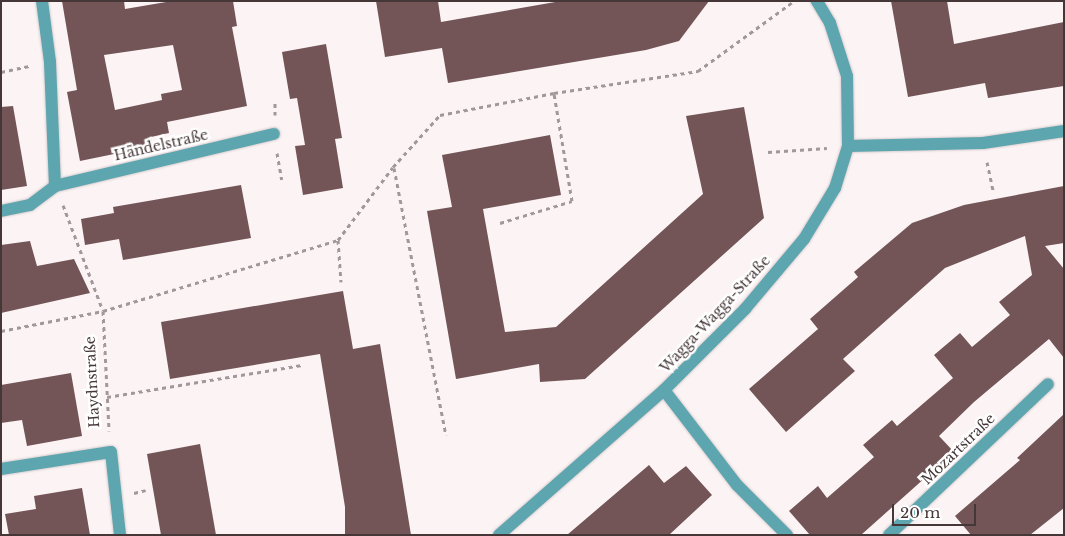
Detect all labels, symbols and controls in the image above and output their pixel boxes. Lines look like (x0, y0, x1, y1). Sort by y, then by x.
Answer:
street label: Händelstraße (112, 126, 210, 164)
street label: Wagga-Wagga-Straße (656, 252, 774, 376)
street label: Haydnstraße (81, 336, 103, 428)
street label: Mozartstraße (918, 410, 998, 488)
scale bar (895, 494, 979, 526)
text: 20 m (900, 503, 940, 522)

